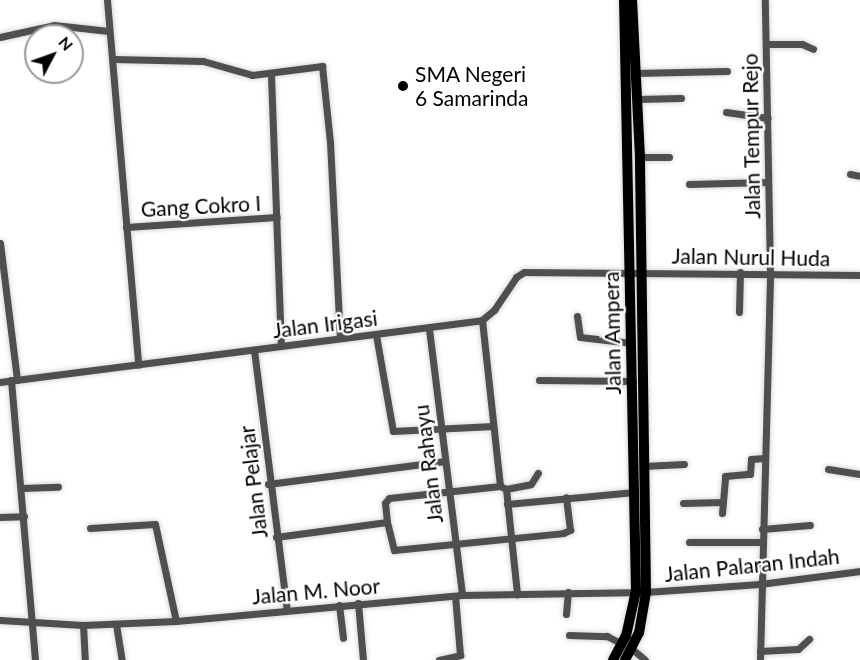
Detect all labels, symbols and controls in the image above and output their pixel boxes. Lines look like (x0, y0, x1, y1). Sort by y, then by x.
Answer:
north arrow (24, 24, 84, 84)
text: N (55, 32, 78, 54)
street label: Jalan Tempur Rejo (737, 53, 765, 219)
place label: SMA Negeri 6 Samarinda (415, 61, 529, 111)
marker: SMA Negeri 6 Samarinda (396, 79, 410, 93)
street label: Gang Cokro I (140, 190, 262, 222)
street label: Jalan Nurul Huda (672, 243, 830, 271)
street label: Jalan Ampera (598, 271, 626, 395)
street label: Jalan Irigasi (271, 305, 379, 343)
street label: Jalan Rahayu (408, 403, 448, 525)
street label: Jalan Pelajar (234, 424, 272, 540)
street label: Jalan Palaran Indah (663, 543, 841, 587)
street label: Jalan M. Noor (251, 573, 381, 609)

